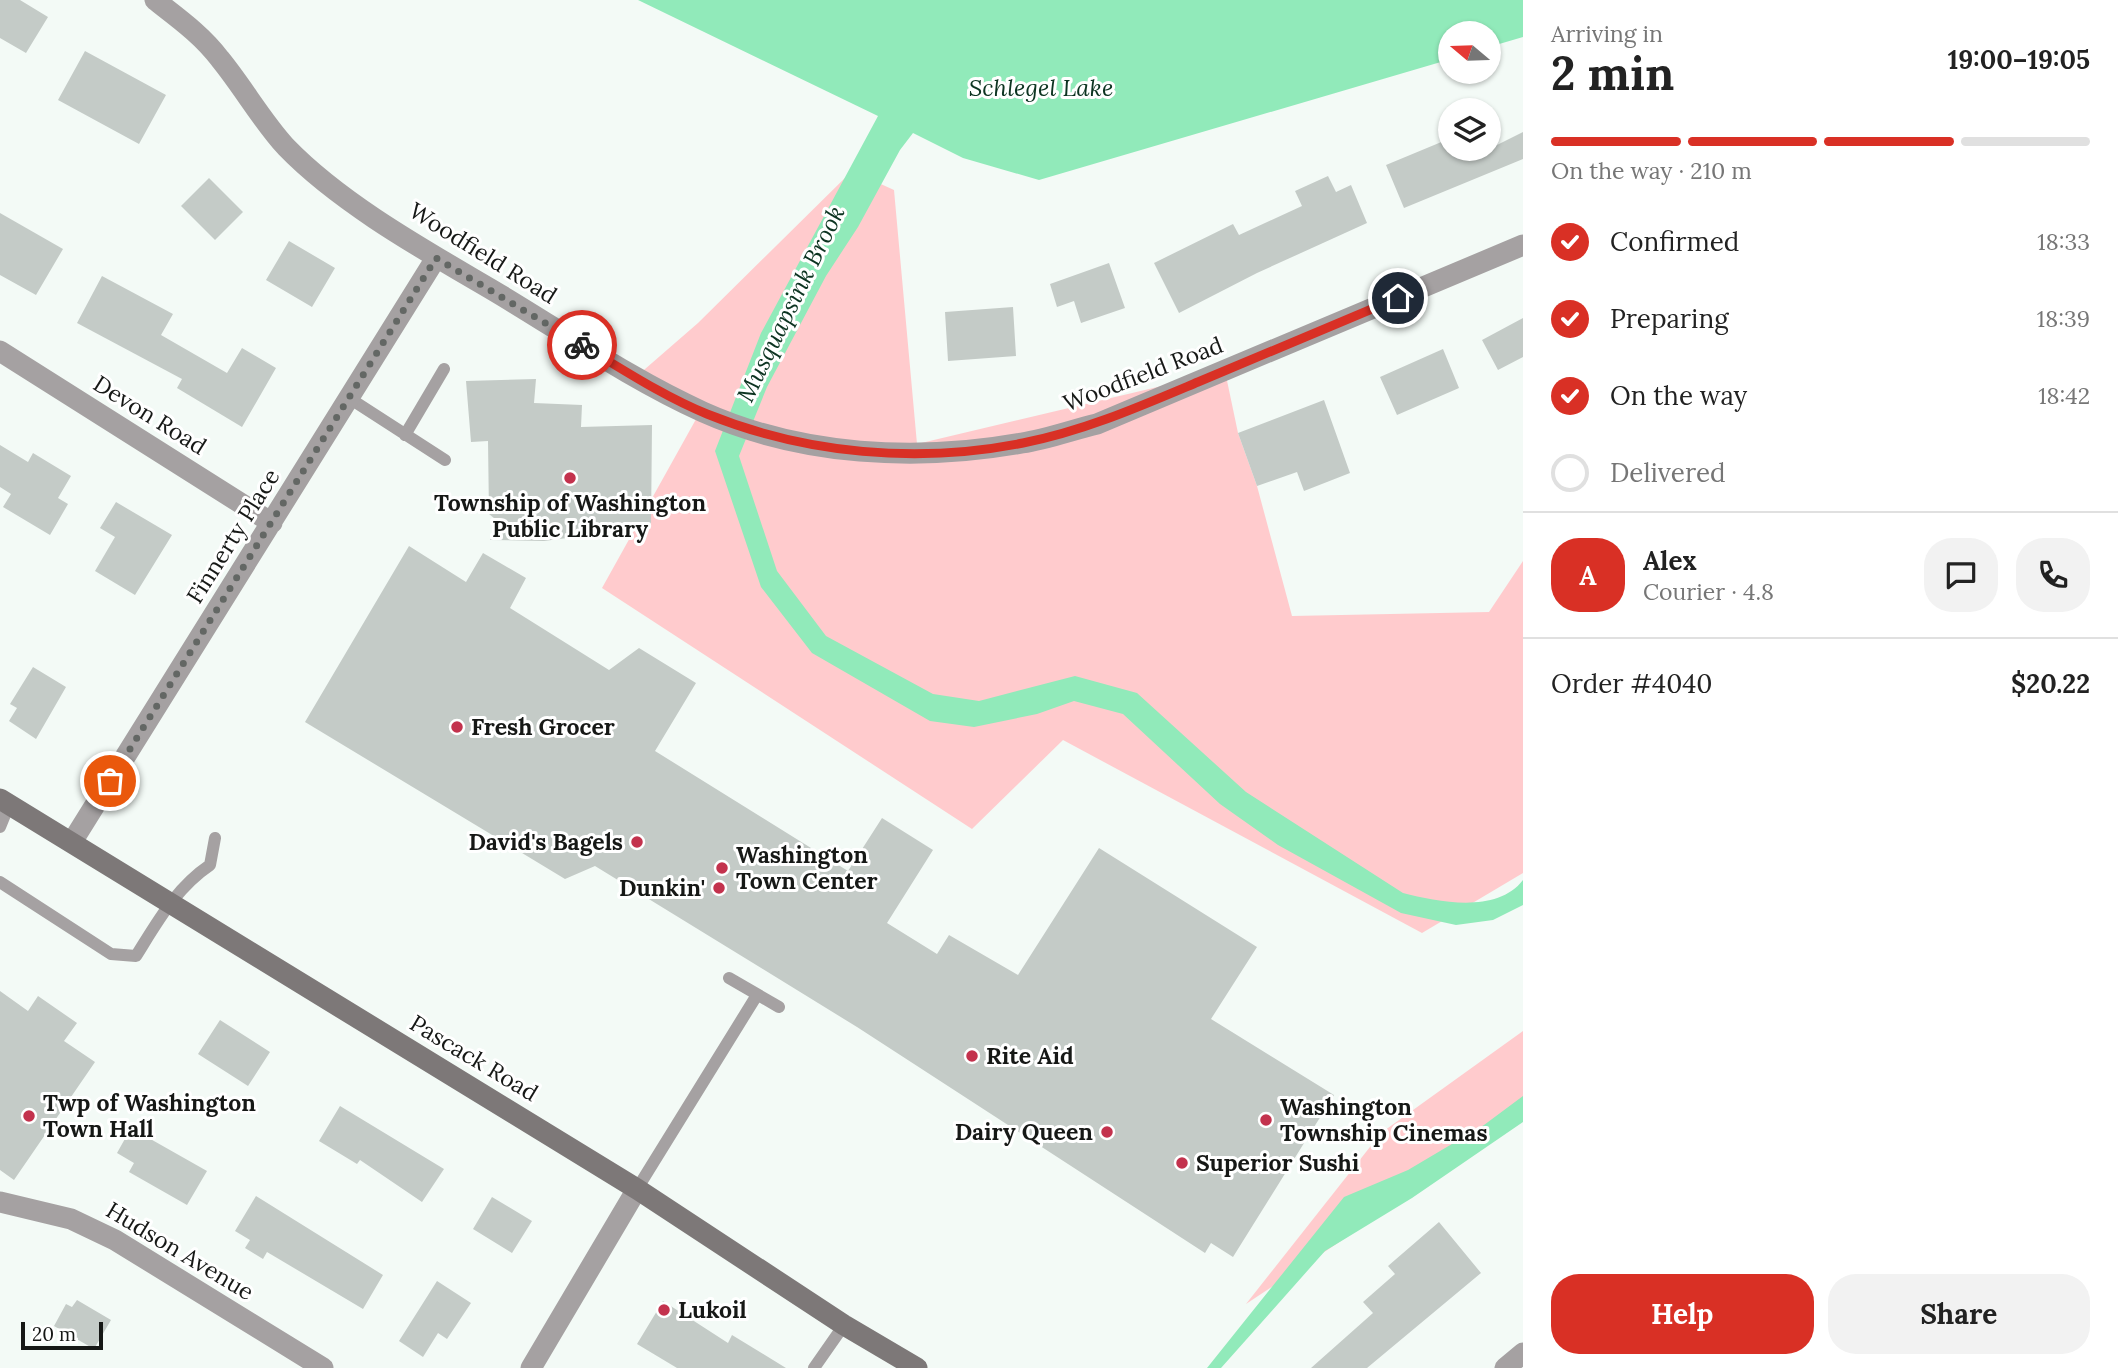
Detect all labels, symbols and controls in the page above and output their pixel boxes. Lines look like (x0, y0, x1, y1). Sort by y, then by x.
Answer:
text: Arriving in (1551, 19, 1663, 48)
north arrow (1438, 21, 1502, 84)
map controls (1438, 21, 1501, 161)
text: 19:00–19:05 (1948, 43, 2090, 76)
text: 2 min (1551, 44, 1674, 103)
water label: Schlegel Lake (969, 72, 1113, 103)
button: layers (1438, 98, 1501, 161)
text: On the way · 210 m (1551, 156, 1752, 185)
street label: Woodfield Road (404, 196, 563, 310)
water label: Musquapsink Brook (730, 201, 851, 407)
icon: check (1551, 223, 1589, 261)
text: Confirmed (1610, 225, 1739, 258)
text: 18:33 (2037, 227, 2090, 256)
pin (1368, 268, 1428, 328)
icon: home (1379, 279, 1417, 317)
icon: check (1551, 300, 1589, 338)
text: Preparing (1610, 302, 1729, 335)
text: 18:39 (2037, 304, 2090, 333)
courier (547, 310, 617, 380)
icon: bike (563, 326, 601, 364)
street label: Woodfield Road (1059, 330, 1227, 417)
street label: Devon Road (88, 368, 212, 461)
icon: check (1551, 377, 1589, 415)
text: On the way (1610, 379, 1747, 412)
text: 18:42 (2038, 381, 2090, 410)
text: Delivered (1610, 456, 1726, 489)
street label: Finnerty Place (180, 463, 285, 608)
marker: Township of Washington Public Library (562, 470, 578, 486)
place label: Township of Washington Public Library (434, 488, 706, 543)
button: chat (1924, 538, 1998, 612)
button: phone (2016, 538, 2090, 612)
text: Alex (1643, 544, 1697, 577)
text: A (1579, 559, 1597, 592)
text: Courier · 4.8 (1643, 577, 1774, 606)
text: Order #4040 (1551, 667, 1713, 700)
text: $20.22 (2011, 667, 2090, 700)
place label: Fresh Grocer (471, 712, 615, 741)
marker: Fresh Grocer (449, 719, 465, 735)
pin (80, 751, 140, 811)
icon: bag (91, 762, 129, 800)
place label: David's Bagels (468, 827, 623, 856)
marker: David's Bagels (629, 834, 645, 850)
place label: Washington Town Center (736, 840, 878, 895)
marker: Washington Town Center (714, 860, 730, 876)
place label: Dunkin' (619, 873, 705, 902)
marker: Dunkin' (711, 880, 727, 896)
street label: Pascack Road (405, 1008, 544, 1107)
place label: Rite Aid (986, 1041, 1074, 1070)
marker: Rite Aid (964, 1048, 980, 1064)
place label: Twp of Washington Town Hall (43, 1088, 256, 1143)
place label: Washington Township Cinemas (1280, 1092, 1488, 1147)
marker: Twp of Washington Town Hall (21, 1108, 37, 1124)
marker: Washington Township Cinemas (1258, 1112, 1274, 1128)
place label: Dairy Queen (955, 1117, 1093, 1146)
marker: Dairy Queen (1099, 1124, 1115, 1140)
place label: Superior Sushi (1196, 1148, 1359, 1177)
marker: Superior Sushi (1174, 1155, 1190, 1171)
street label: Hudson Avenue (101, 1195, 259, 1306)
button: Help (1551, 1274, 1814, 1354)
button: Share (1828, 1274, 2090, 1354)
place label: Lukoil (678, 1295, 747, 1324)
marker: Lukoil (656, 1302, 672, 1318)
scale bar (21, 1319, 103, 1351)
text: 20 m (32, 1322, 76, 1346)

